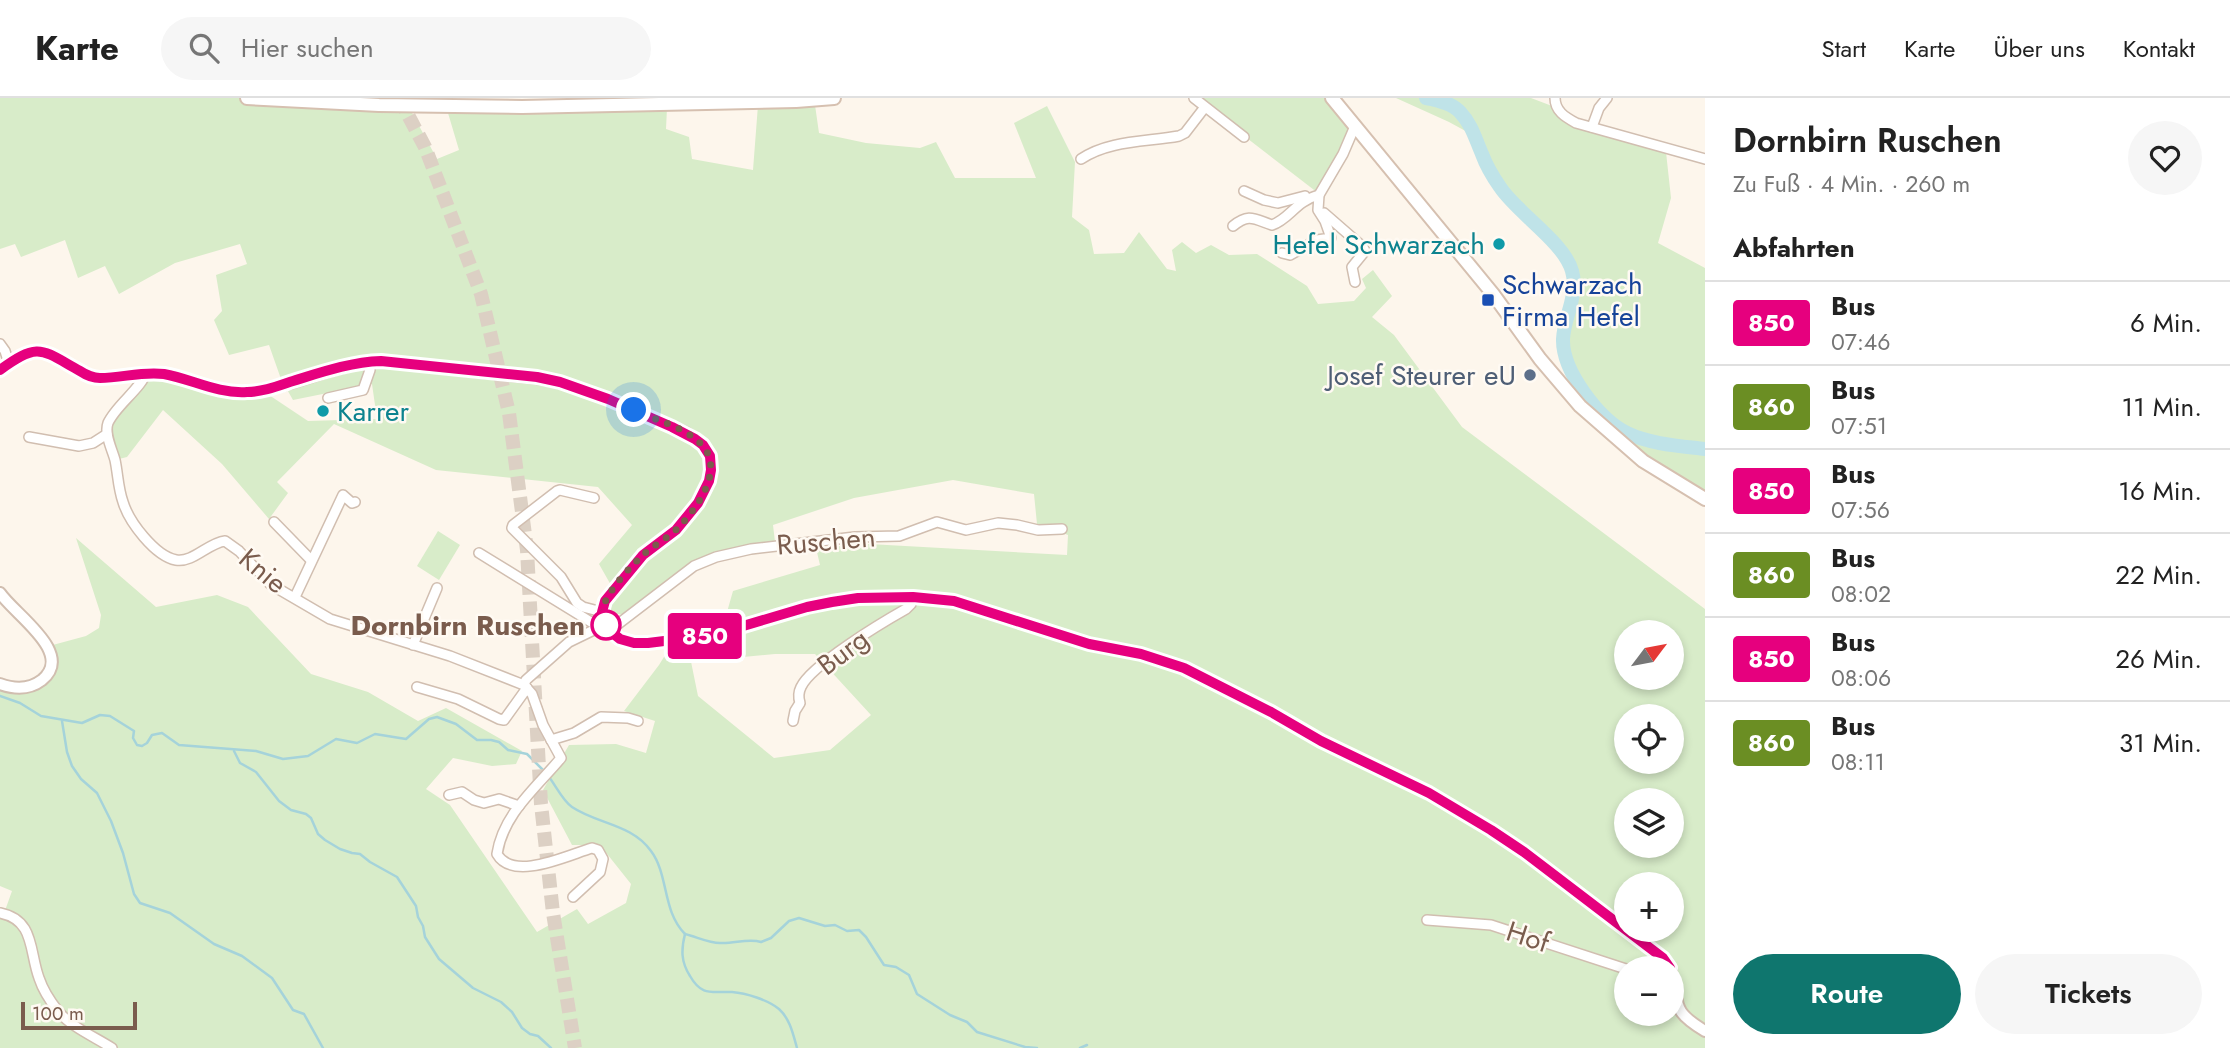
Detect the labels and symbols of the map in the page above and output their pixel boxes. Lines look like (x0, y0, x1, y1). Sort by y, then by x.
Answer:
place label: Hefel Schwarzach (1273, 224, 1485, 265)
marker: Hefel Schwarzach (1491, 236, 1507, 252)
place label: Schwarzach Firma Hefel (1502, 264, 1643, 337)
marker: Schwarzach Firma Hefel (1480, 292, 1496, 308)
place label: Josef Steurer eU (1323, 355, 1516, 396)
marker: Josef Steurer eU (1522, 367, 1538, 383)
place label: Karrer (337, 391, 409, 432)
your location (616, 392, 651, 427)
marker: Karrer (315, 403, 331, 419)
street label: Ruschen (775, 516, 877, 566)
street label: Knie (230, 539, 296, 603)
place label: Dornbirn Ruschen (350, 605, 585, 646)
marker: Dornbirn Ruschen (591, 610, 621, 640)
line badge: 850 (665, 613, 745, 659)
street label: Burg (809, 619, 877, 685)
north arrow (1614, 620, 1684, 690)
street label: Hof (1501, 911, 1556, 963)
scale bar (21, 999, 136, 1031)

